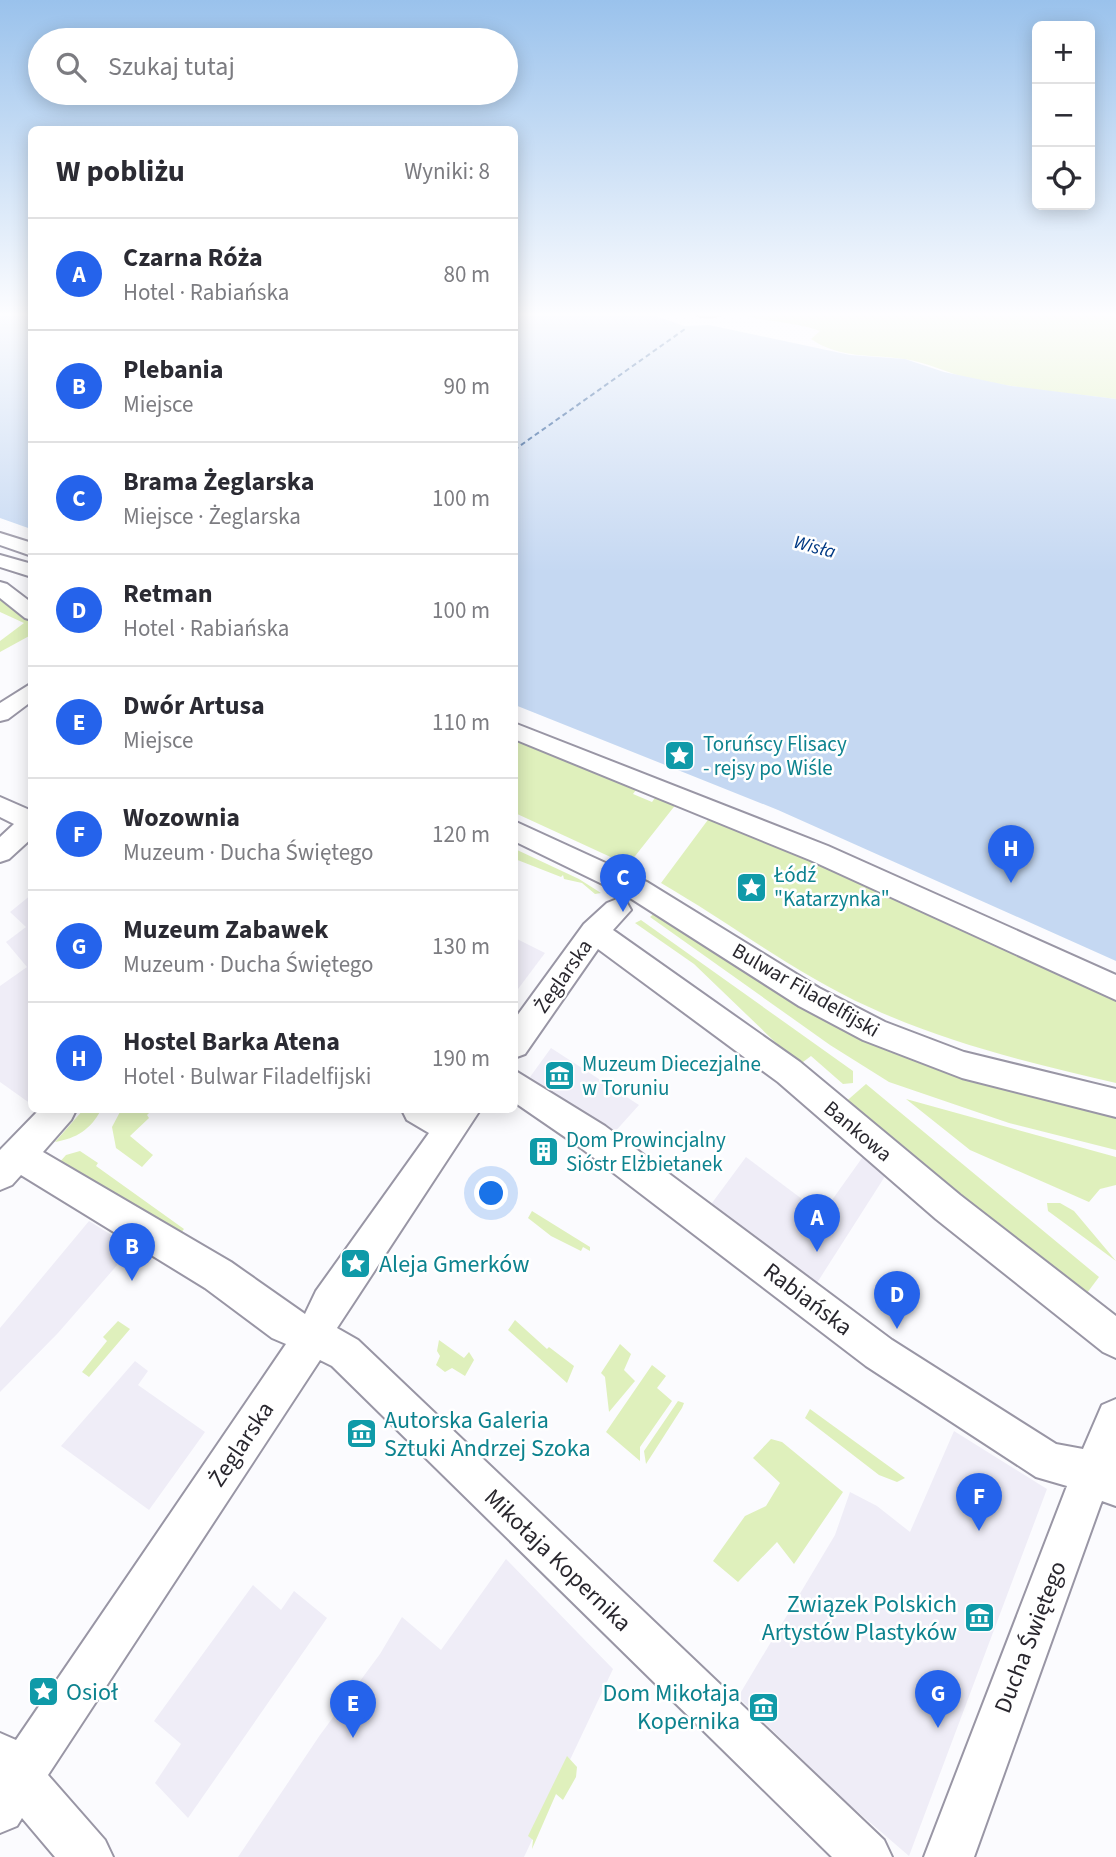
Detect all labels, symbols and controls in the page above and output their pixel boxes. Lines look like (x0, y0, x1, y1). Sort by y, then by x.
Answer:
map controls (1032, 21, 1095, 210)
button: + (1032, 21, 1095, 84)
search box (28, 28, 518, 105)
icon: search (52, 48, 90, 86)
text: Szukaj tutaj (108, 48, 235, 85)
button: − (1032, 84, 1095, 147)
button: locate (1032, 147, 1095, 210)
text: W pobliżu (56, 150, 185, 193)
text: Wyniki: 8 (404, 155, 490, 188)
text: Czarna Róża (123, 239, 263, 276)
text: A (72, 258, 86, 291)
text: 80 m (443, 258, 490, 291)
text: Hotel · Rabiańska (123, 276, 289, 309)
text: Plebania (123, 351, 223, 388)
text: B (72, 370, 86, 403)
text: 90 m (443, 370, 490, 403)
text: Miejsce (123, 388, 194, 421)
text: Brama Żeglarska (123, 463, 315, 500)
text: C (72, 482, 86, 515)
text: 100 m (432, 482, 490, 515)
text: Miejsce · Żeglarska (123, 500, 301, 533)
water label: Wisła (791, 529, 838, 566)
text: Retman (123, 575, 213, 612)
text: D (72, 594, 86, 627)
text: 100 m (432, 594, 490, 627)
text: Hotel · Rabiańska (123, 612, 289, 645)
text: Dwór Artusa (123, 687, 265, 724)
text: E (73, 706, 85, 739)
text: 110 m (432, 706, 490, 739)
text: Miejsce (123, 724, 194, 757)
place label: Toruńscy Flisacy - rejsy po Wiśle (703, 729, 847, 783)
place icon: Toruńscy Flisacy - rejsy po Wiśle (663, 739, 697, 773)
text: Wozownia (123, 799, 240, 836)
text: F (73, 818, 85, 851)
text: 120 m (432, 818, 490, 851)
pin: H (988, 825, 1034, 883)
text: Muzeum · Ducha Świętego (123, 836, 374, 869)
pin: C (600, 854, 646, 912)
place label: Łódź "Katarzynka" (773, 860, 890, 914)
place icon: Łódź "Katarzynka" (734, 870, 768, 904)
text: Muzeum Zabawek (123, 911, 328, 948)
text: G (72, 930, 86, 963)
text: 130 m (432, 930, 490, 963)
street label: Żeglarska (527, 933, 599, 1019)
street label: Bulwar Filadelfijski (727, 936, 885, 1044)
text: Muzeum · Ducha Świętego (123, 948, 374, 981)
text: Hostel Barka Atena (123, 1023, 340, 1060)
text: H (71, 1042, 87, 1075)
text: 190 m (432, 1042, 490, 1075)
place label: Muzeum Diecezjalne w Toruniu (582, 1049, 761, 1103)
museum icon: Muzeum Diecezjalne w Toruniu (542, 1059, 576, 1093)
text: Hotel · Bulwar Filadelfijski (123, 1060, 371, 1093)
street label: Bankowa (817, 1093, 899, 1169)
place label: Dom Prowincjalny Sióstr Elżbietanek (566, 1125, 726, 1179)
building icon: Dom Prowincjalny Sióstr Elżbietanek (526, 1135, 560, 1169)
your location (474, 1176, 508, 1210)
pin: A (794, 1194, 840, 1252)
pin: B (109, 1223, 155, 1281)
place icon: Aleja Gmerków (339, 1247, 373, 1281)
place label: Aleja Gmerków (379, 1247, 529, 1282)
street label: Rabiańska (756, 1254, 860, 1345)
pin: D (874, 1271, 920, 1329)
street label: Żeglarska (200, 1395, 283, 1494)
place label: Autorska Galeria Sztuki Andrzej Szoka (384, 1403, 591, 1466)
museum icon: Autorska Galeria Sztuki Andrzej Szoka (344, 1417, 378, 1451)
pin: F (956, 1473, 1002, 1531)
street label: Mikołaja Kopernika (476, 1481, 639, 1640)
street label: Ducha Świętego (985, 1556, 1076, 1718)
place label: Związek Polskich Artystów Plastyków (762, 1587, 957, 1650)
museum icon: Związek Polskich Artystów Plastyków (963, 1601, 997, 1635)
pin: G (915, 1670, 961, 1728)
place icon: Osioł (26, 1675, 60, 1709)
place label: Osioł (66, 1675, 119, 1710)
place label: Dom Mikołaja Kopernika (602, 1676, 740, 1739)
pin: E (330, 1680, 376, 1738)
museum icon: Dom Mikołaja Kopernika (746, 1690, 780, 1724)

